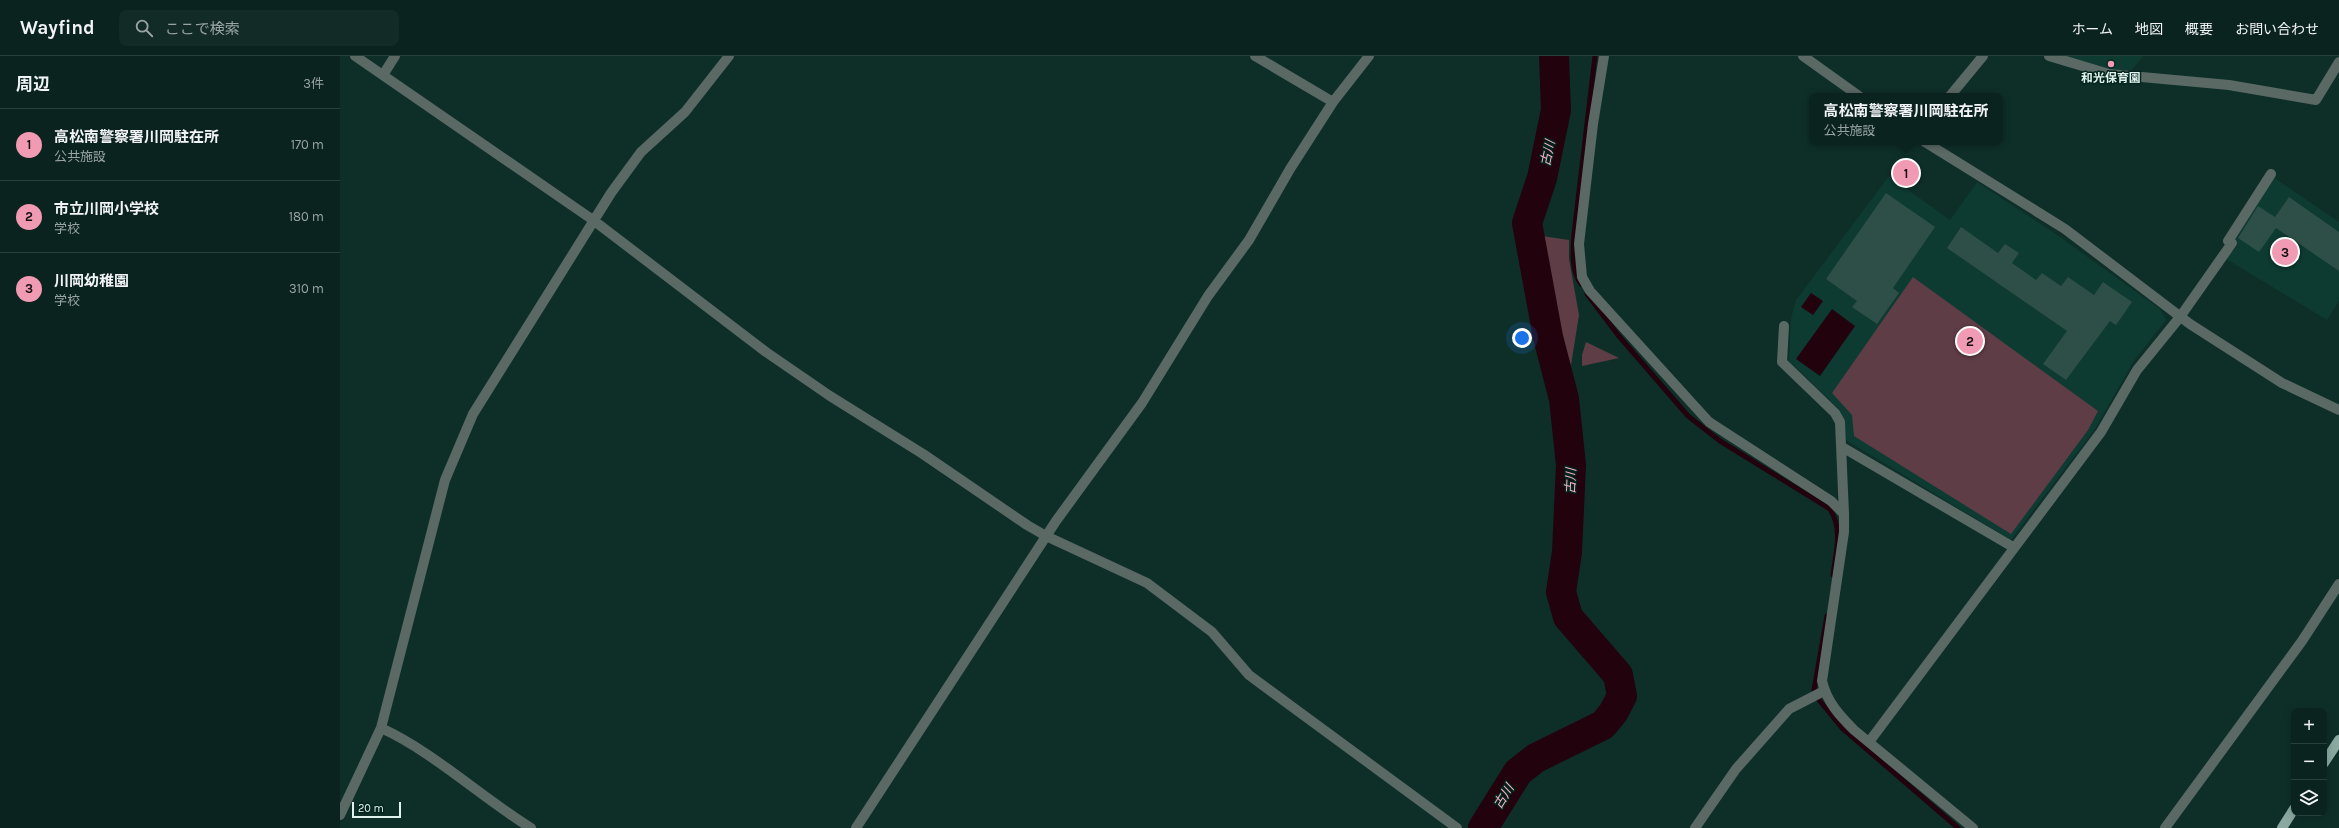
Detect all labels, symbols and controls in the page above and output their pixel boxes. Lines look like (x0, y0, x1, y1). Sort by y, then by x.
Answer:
search box (119, 10, 399, 46)
text: Wayfind (20, 17, 95, 39)
icon: search (133, 17, 155, 39)
text: ここで検索 (165, 20, 240, 38)
text: ホーム (2071, 21, 2113, 38)
text: 地図 (2135, 21, 2163, 38)
text: 概要 (2185, 21, 2213, 38)
text: お問い合わせ (2235, 21, 2319, 38)
marker: 和光保育園 (2106, 59, 2116, 69)
place label: 和光保育園 (2081, 71, 2141, 85)
text: 周辺 (16, 74, 50, 94)
text: 3件 (303, 76, 324, 91)
popup (1809, 93, 2003, 145)
text: 高松南警察署川岡駐在所 (1823, 102, 1989, 120)
text: 公共施設 (1823, 123, 1876, 138)
text: 高松南警察署川岡駐在所 (54, 128, 219, 146)
text: 1 (27, 137, 31, 152)
text: 170 m (291, 137, 324, 152)
water label: 古川 (1537, 137, 1558, 167)
text: 公共施設 (54, 149, 106, 164)
pin: 1 (1893, 158, 1919, 188)
text: 市立川岡小学校 (54, 200, 159, 218)
text: 2 (25, 209, 33, 224)
text: 180 m (289, 209, 324, 224)
text: 学校 (54, 221, 80, 236)
pin: 3 (2272, 237, 2298, 267)
text: 川岡幼稚園 (54, 272, 129, 290)
text: 3 (25, 281, 33, 296)
text: 310 m (289, 281, 324, 296)
text: 学校 (54, 293, 80, 308)
pin: 2 (1957, 326, 1983, 356)
your location (1512, 328, 1532, 348)
water label: 古川 (1563, 466, 1579, 494)
map controls (2291, 708, 2327, 816)
button: + (2291, 708, 2327, 744)
button: − (2291, 744, 2327, 780)
water label: 古川 (1490, 780, 1518, 811)
button: layers (2291, 780, 2327, 816)
scale bar (352, 800, 401, 819)
text: 20 m (358, 802, 384, 815)

